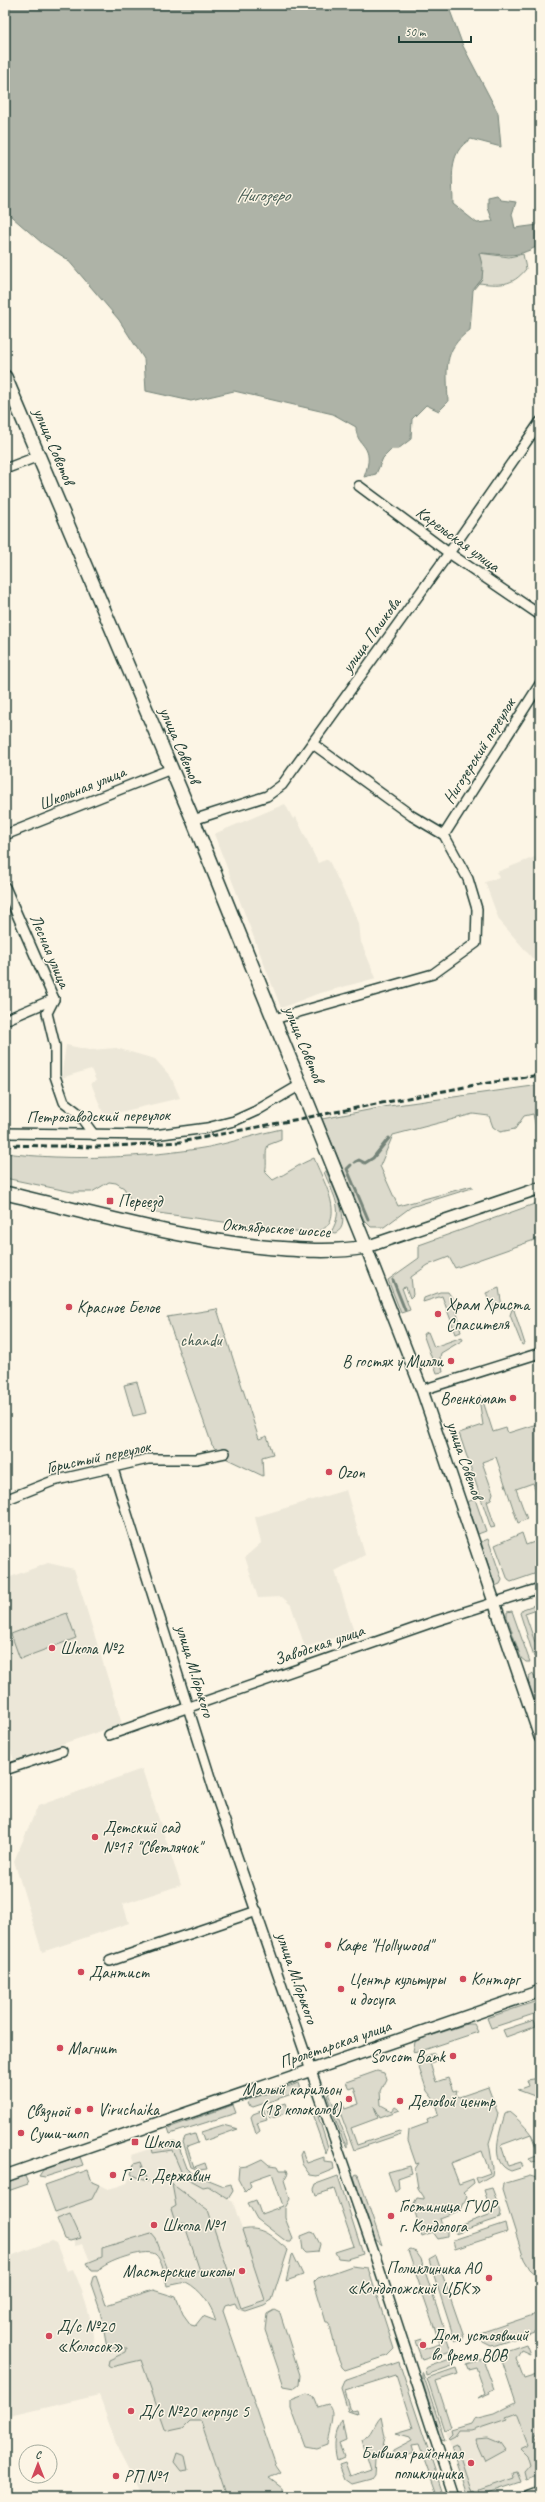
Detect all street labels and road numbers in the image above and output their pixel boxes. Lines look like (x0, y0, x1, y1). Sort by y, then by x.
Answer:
street label: улица Советов (28, 404, 81, 490)
street label: Карельская улица (412, 501, 505, 577)
street label: улица Пашкова (336, 592, 407, 678)
street label: Нигозерский переулок (438, 693, 522, 808)
street label: улица Советов (154, 703, 207, 789)
street label: Школьная улица (36, 760, 130, 815)
street label: Лесная улица (25, 911, 76, 993)
street label: улица Советов (279, 1002, 330, 1088)
street label: Петрозаводский переулок (26, 1104, 171, 1128)
street label: Октябрьское шоссе (221, 1214, 332, 1242)
street label: улица Советов (442, 1417, 489, 1505)
street label: Гористый переулок (44, 1435, 154, 1478)
street label: Заводская улица (271, 1619, 368, 1670)
street label: улица М.Горького (171, 1621, 219, 1721)
street label: улица М.Горького (271, 1928, 323, 2028)
street label: Пролетарская улица (277, 2015, 394, 2073)

